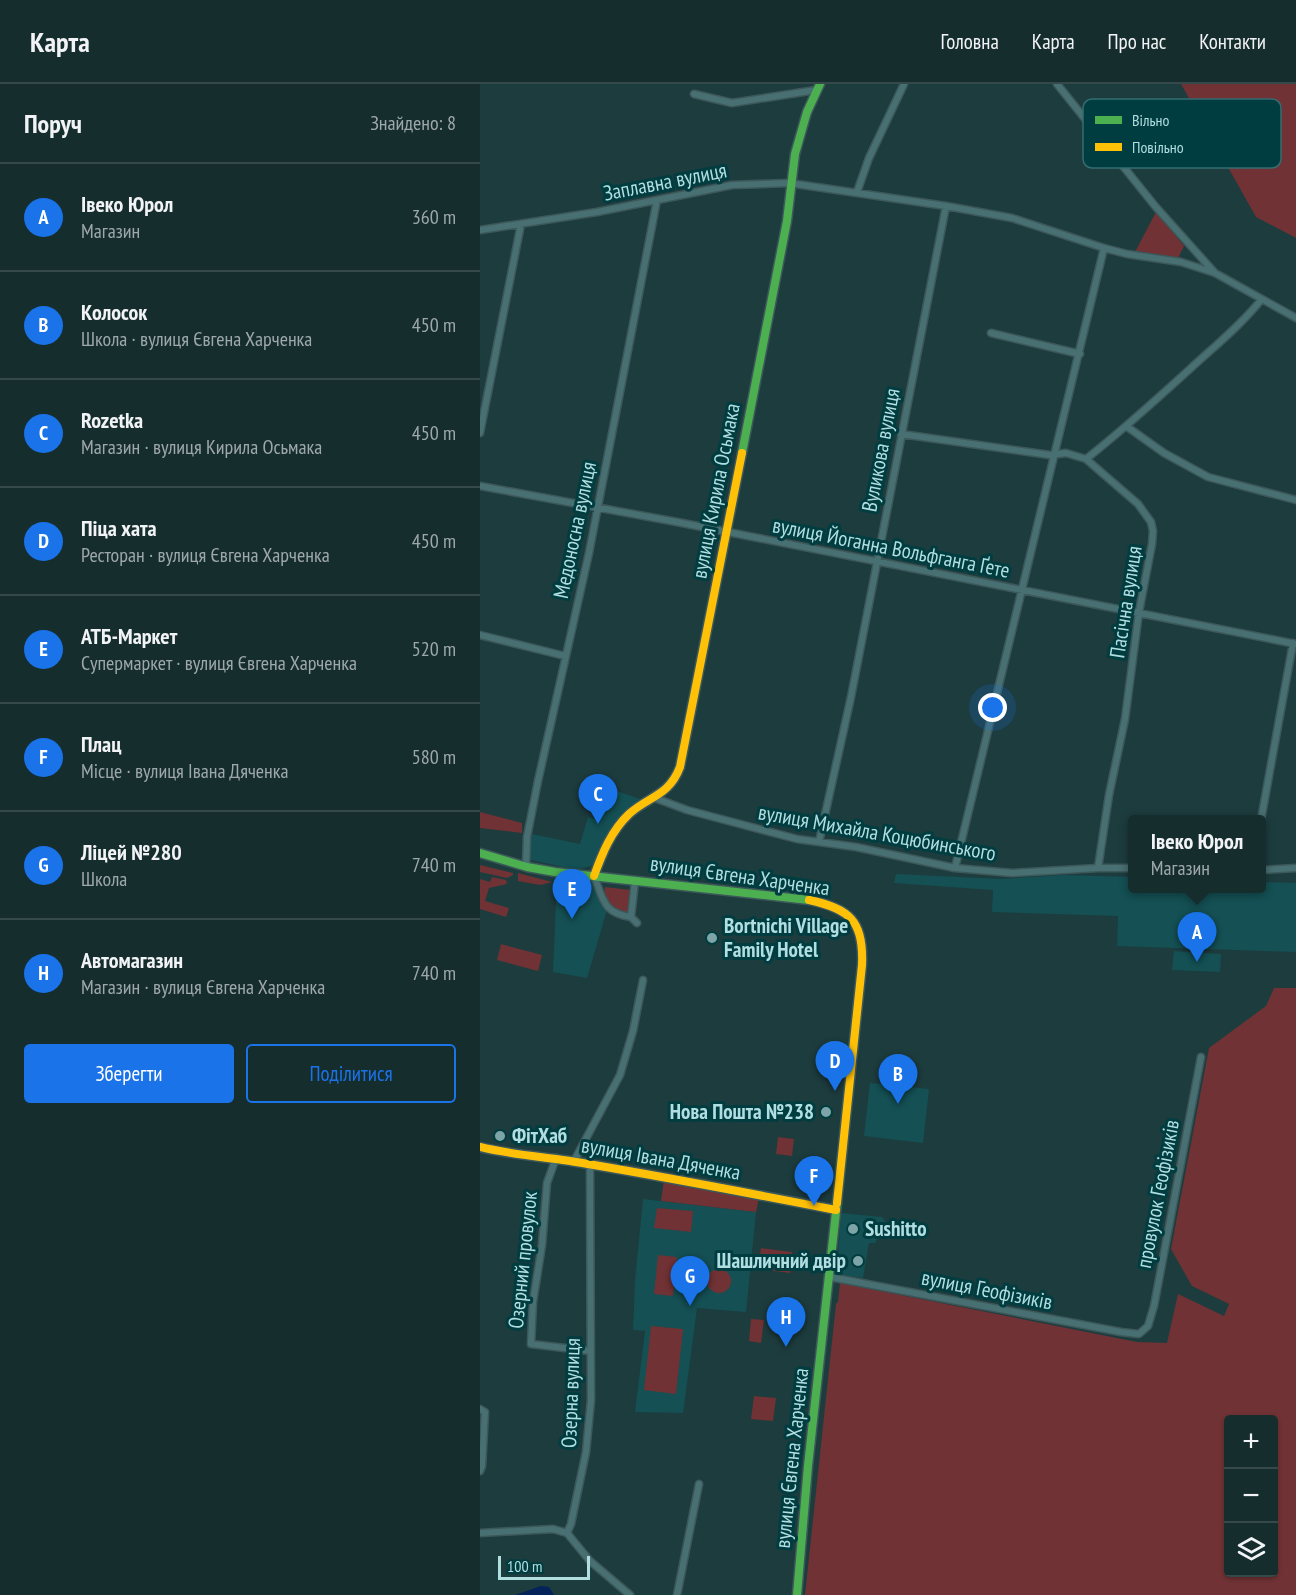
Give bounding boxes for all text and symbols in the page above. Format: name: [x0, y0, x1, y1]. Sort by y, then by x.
text: Карта: [30, 23, 90, 60]
text: Головна: [941, 28, 999, 55]
text: Карта: [1032, 28, 1075, 55]
text: Про нас: [1108, 28, 1166, 55]
text: Контакти: [1199, 28, 1266, 55]
legend: [1083, 99, 1281, 168]
text: Поруч: [24, 107, 82, 140]
text: Знайдено: 8: [370, 110, 456, 136]
text: Вільно: [1132, 110, 1169, 130]
text: Повільно: [1132, 137, 1184, 157]
street label: Заплавна вулиця: [601, 156, 729, 207]
text: Івеко Юрол: [81, 190, 173, 218]
text: A: [38, 204, 49, 230]
text: 360 m: [412, 204, 456, 230]
text: Магазин: [81, 218, 140, 244]
text: Колосок: [81, 298, 147, 326]
text: B: [39, 312, 48, 338]
text: 450 m: [412, 312, 456, 338]
text: Школа · вулиця Євгена Харченка: [81, 326, 312, 352]
street label: Вуликова вулиця: [855, 386, 906, 514]
street label: вулиця Кирила Осьмака: [685, 401, 746, 581]
text: Rozetka: [81, 406, 143, 434]
text: C: [39, 420, 48, 446]
text: 450 m: [412, 420, 456, 446]
text: Магазин · вулиця Кирила Осьмака: [81, 434, 322, 460]
street label: Медоносна вулиця: [547, 459, 602, 601]
street label: вулиця Йоганна Вольфганга Ґете: [770, 511, 1012, 584]
text: Піца хата: [81, 514, 157, 542]
text: D: [38, 528, 49, 554]
text: 450 m: [412, 528, 456, 554]
text: Ресторан · вулиця Євгена Харченка: [81, 542, 330, 568]
street label: Пасічна вулиця: [1103, 544, 1148, 660]
text: АТБ-Маркет: [81, 622, 177, 650]
text: E: [39, 636, 48, 662]
text: 520 m: [412, 636, 456, 662]
text: Супермаркет · вулиця Євгена Харченка: [81, 650, 357, 676]
your location: [978, 693, 1007, 722]
text: Плац: [81, 730, 121, 758]
text: F: [39, 744, 48, 770]
text: 580 m: [412, 744, 456, 770]
text: Місце · вулиця Івана Дяченка: [81, 758, 289, 784]
pin: C: [578, 774, 618, 824]
street label: вулиця Михайла Коцюбинського: [756, 798, 998, 867]
popup: [1128, 815, 1266, 893]
text: Івеко Юрол: [1151, 827, 1243, 855]
text: Ліцей №280: [81, 838, 182, 866]
street label: вулиця Євгена Харченка: [649, 850, 832, 901]
text: G: [38, 852, 49, 878]
text: 740 m: [412, 852, 456, 878]
text: Магазин: [1151, 855, 1210, 881]
text: Школа: [81, 866, 127, 892]
pin: E: [552, 870, 592, 919]
place label: Bortnichi Village Family Hotel: [724, 912, 848, 963]
pin: A: [1178, 912, 1216, 962]
marker: Bortnichi Village Family Hotel: [705, 931, 719, 945]
text: Автомагазин: [81, 946, 183, 974]
text: H: [38, 960, 49, 986]
text: 740 m: [412, 960, 456, 986]
text: Магазин · вулиця Євгена Харченка: [81, 974, 325, 1000]
pin: D: [816, 1042, 854, 1091]
button: Зберегти: [24, 1044, 234, 1103]
button: Поділитися: [246, 1044, 456, 1103]
pin: B: [878, 1054, 918, 1104]
place label: Нова Пошта №238: [670, 1098, 814, 1125]
marker: Нова Пошта №238: [819, 1105, 833, 1119]
street label: провулок Геофізиків: [1130, 1117, 1185, 1270]
place label: ФітХаб: [512, 1122, 567, 1149]
marker: ФітХаб: [493, 1129, 507, 1143]
street label: вулиця Івана Дяченка: [579, 1131, 743, 1186]
pin: F: [794, 1156, 834, 1206]
street label: Озерний провулок: [502, 1190, 543, 1330]
place label: Sushitto: [865, 1215, 927, 1242]
marker: Sushitto: [846, 1222, 860, 1236]
place label: Шашличний двір: [717, 1247, 846, 1274]
marker: Шашличний двір: [851, 1254, 865, 1268]
pin: G: [670, 1256, 710, 1306]
street label: вулиця Геофізиків: [919, 1264, 1055, 1315]
pin: H: [766, 1298, 806, 1347]
street label: Озерна вулиця: [555, 1338, 586, 1448]
street label: вулиця Євгена Харченка: [769, 1367, 814, 1549]
map controls: [1224, 1415, 1278, 1577]
button: +: [1224, 1415, 1278, 1469]
button: −: [1224, 1469, 1278, 1523]
button: layers: [1224, 1523, 1278, 1577]
scale bar: [498, 1553, 590, 1580]
text: 100 m: [507, 1556, 542, 1576]

